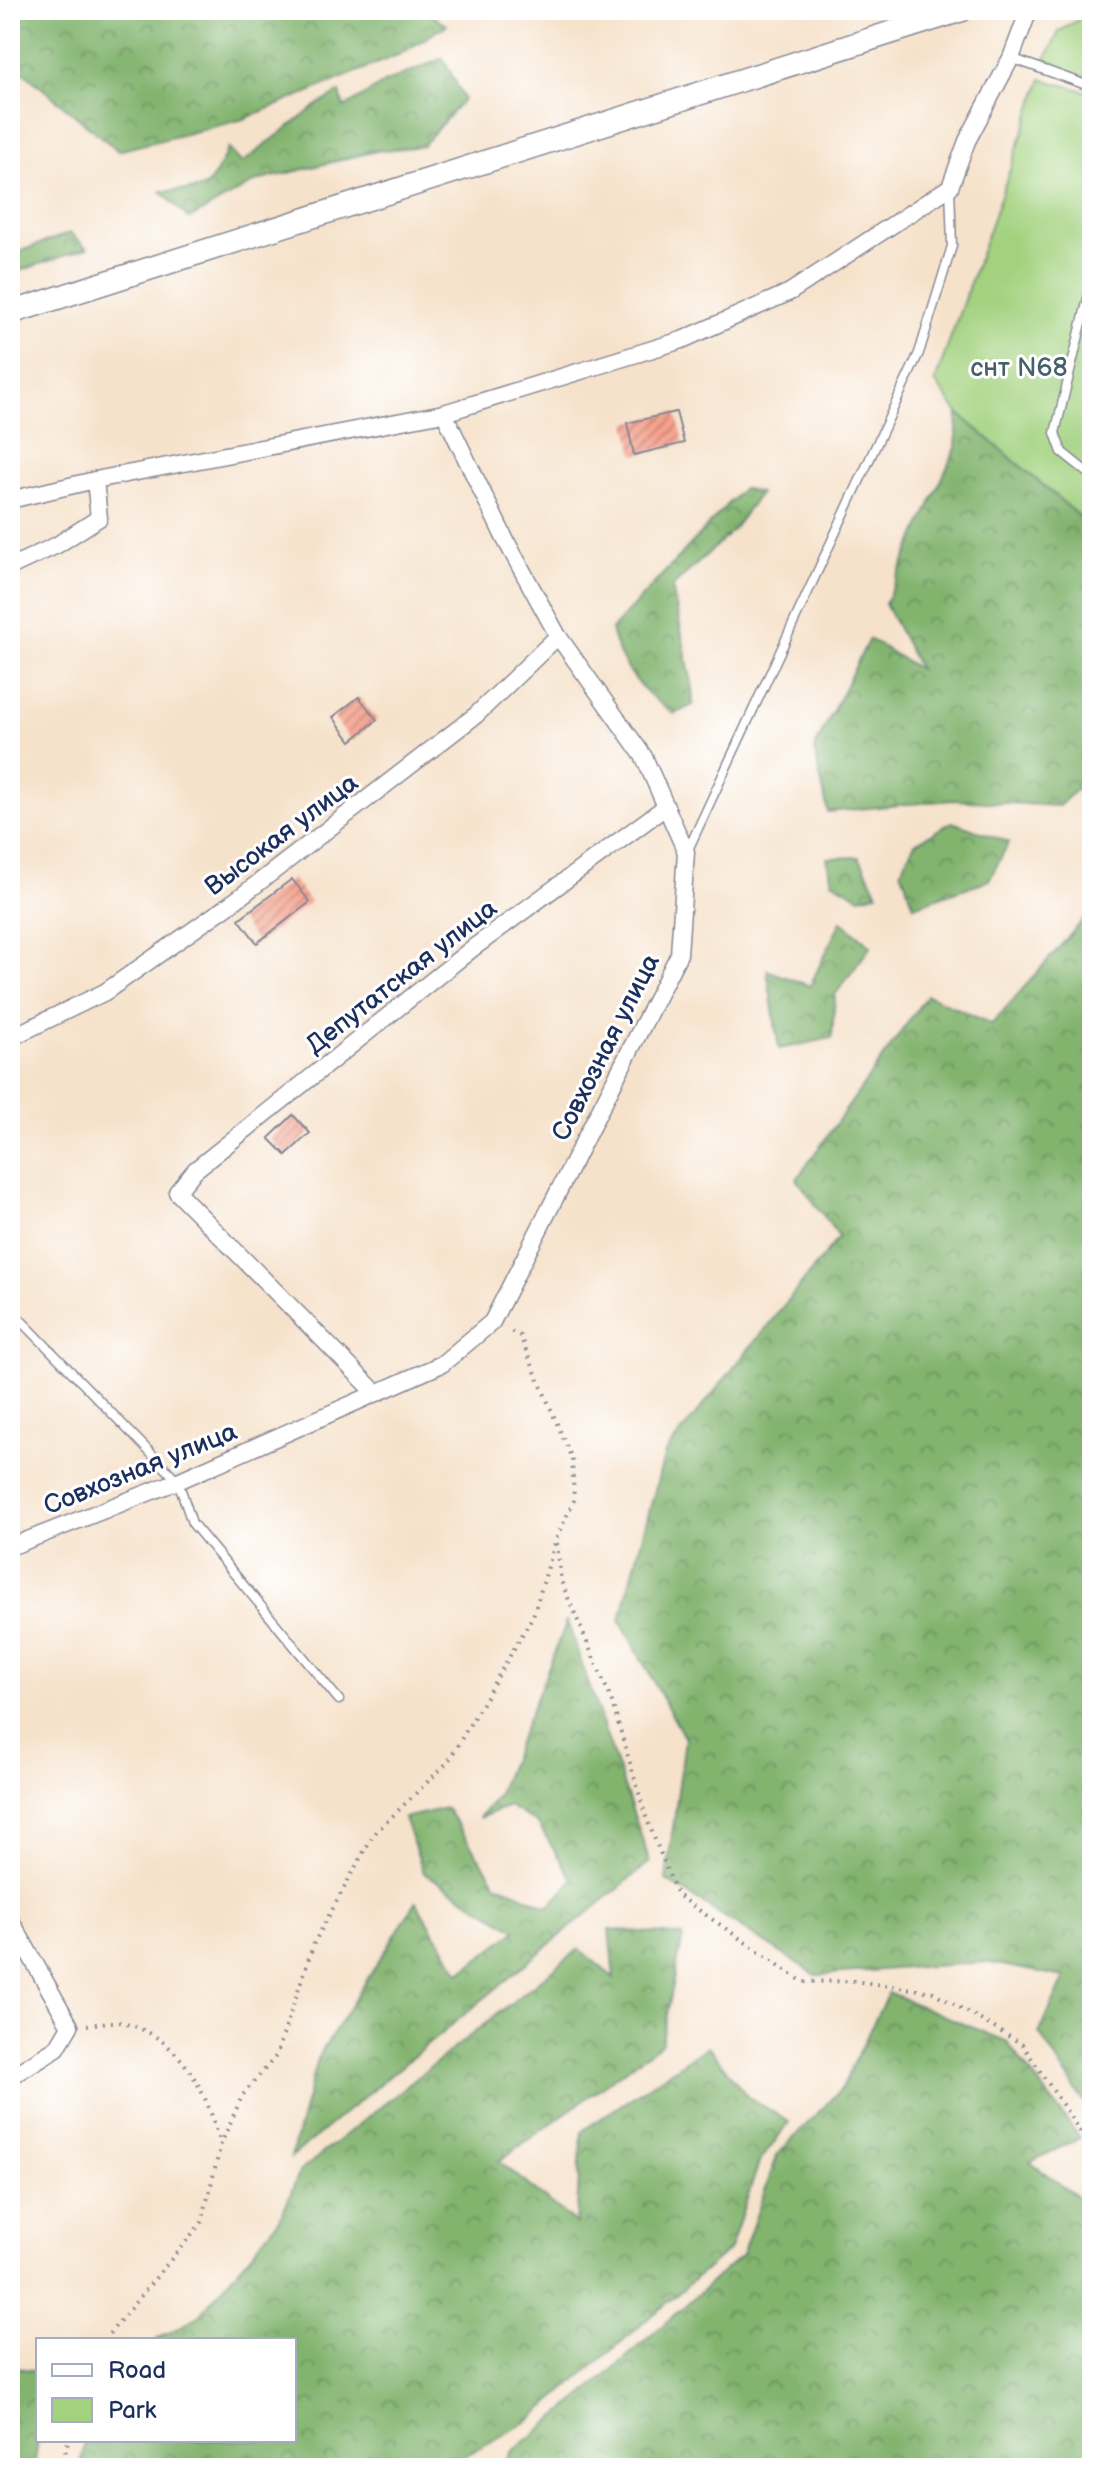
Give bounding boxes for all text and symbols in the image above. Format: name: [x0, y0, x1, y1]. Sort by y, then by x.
park label: снт N68: [970, 353, 1068, 384]
street label: Высокая улица: [199, 768, 365, 903]
street label: Депутатская улица: [300, 893, 503, 1061]
street label: Совхозная улица: [546, 949, 667, 1146]
street label: Совхозная улица: [39, 1417, 242, 1522]
legend: [36, 2338, 296, 2442]
text: Road: [108, 2356, 166, 2385]
text: Park: [108, 2396, 156, 2425]

